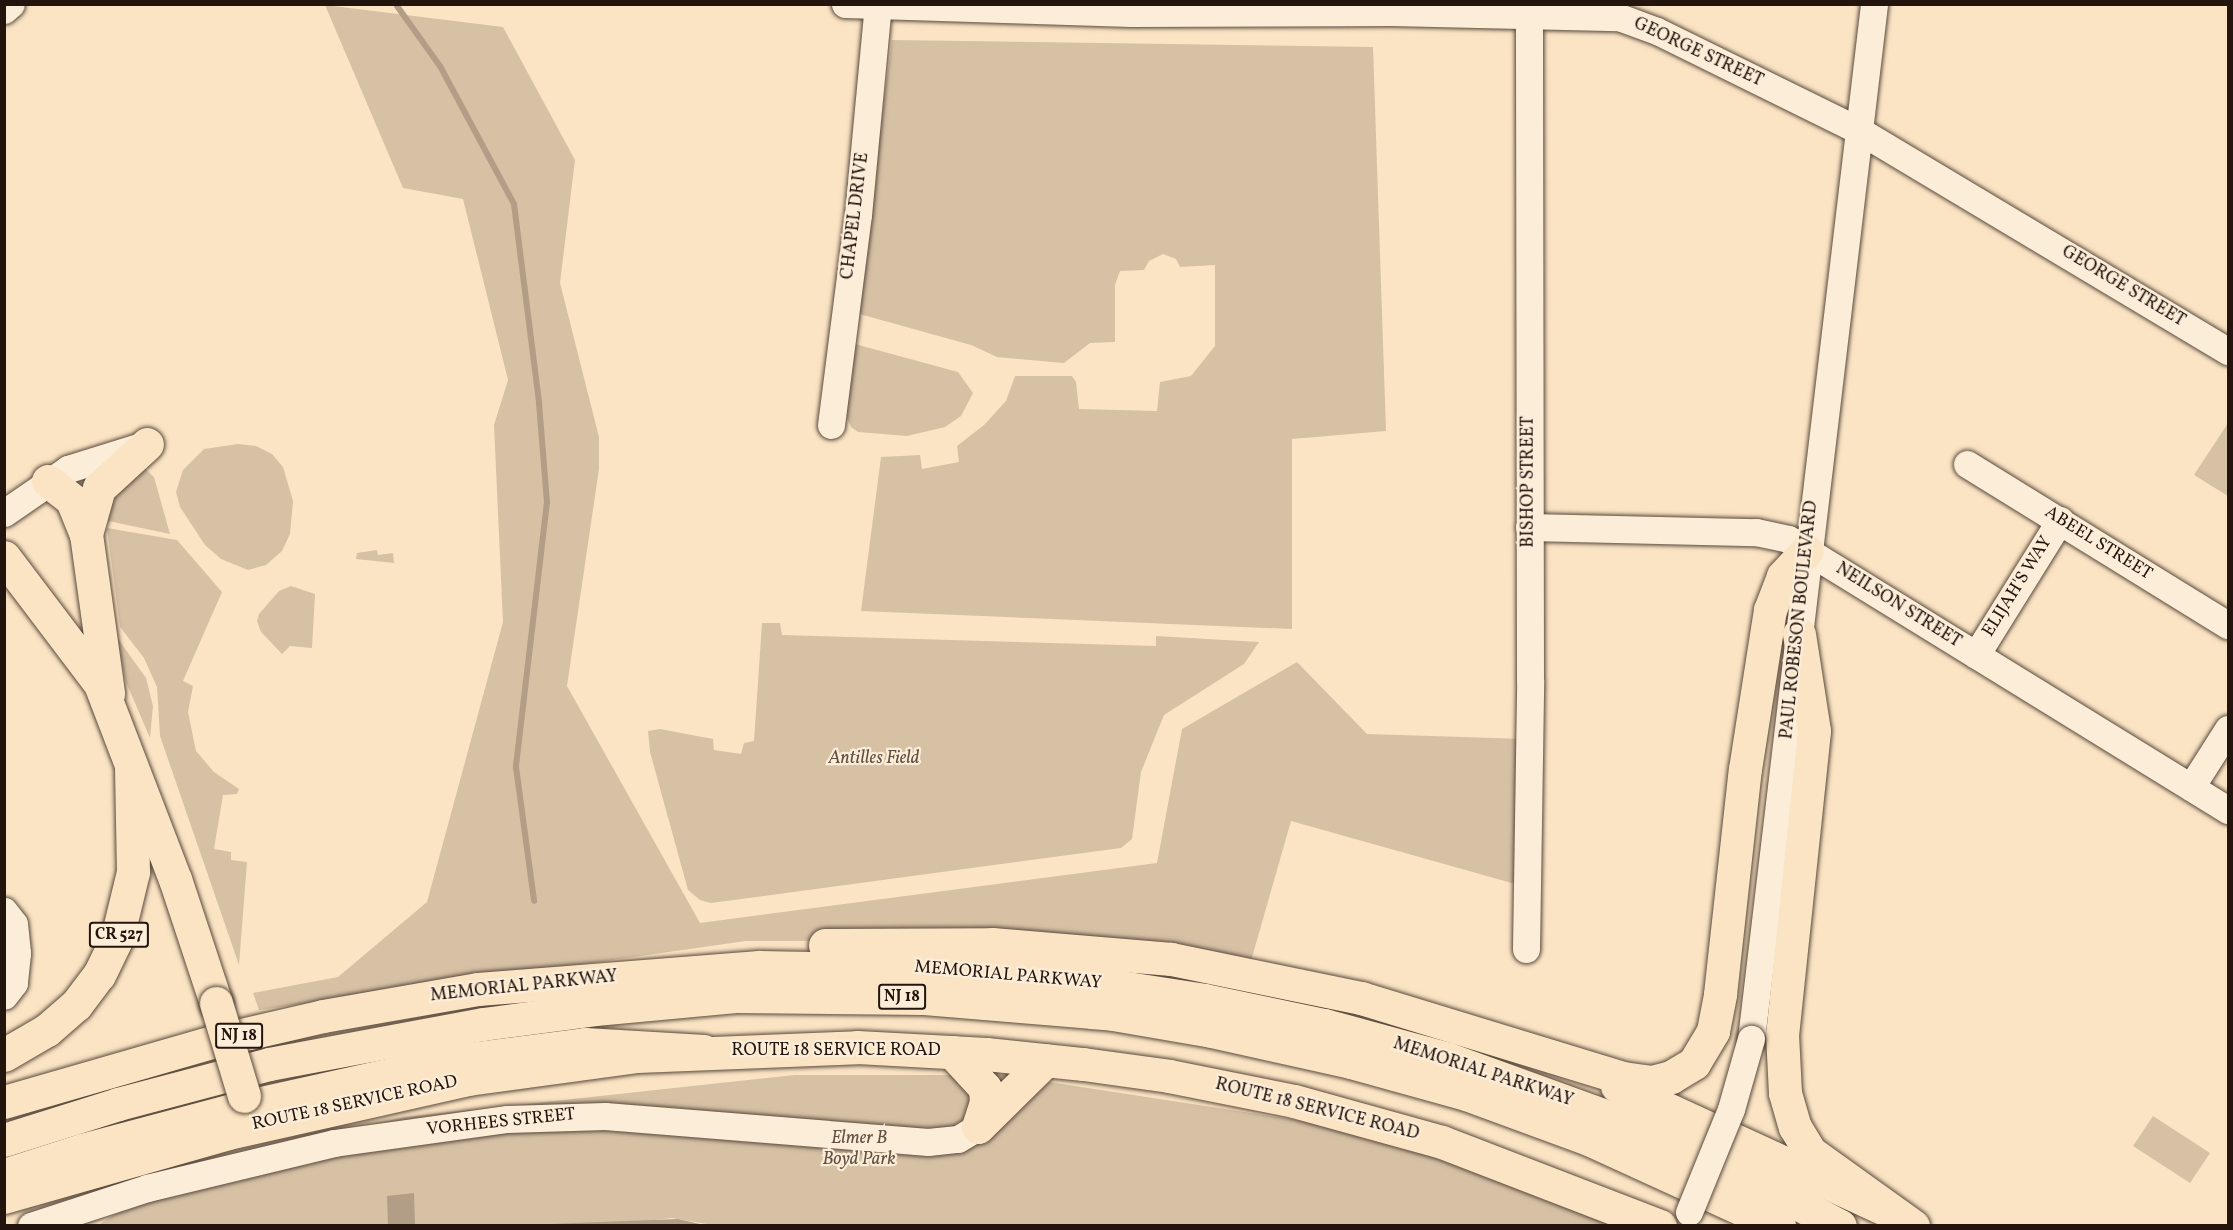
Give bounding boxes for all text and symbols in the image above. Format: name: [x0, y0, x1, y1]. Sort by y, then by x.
street label: GEORGE STREET: [1630, 14, 1766, 92]
street label: CHAPEL DRIVE: [837, 151, 875, 281]
street label: GEORGE STREET: [2057, 242, 2189, 332]
street label: BISHOP STREET: [1518, 416, 1540, 548]
street label: PAUL ROBESON BOULEVARD: [1777, 500, 1823, 740]
street label: ABEEL STREET: [2040, 502, 2156, 586]
street label: ELIJAH'S WAY: [1978, 532, 2058, 642]
street label: NEILSON STREET: [1831, 559, 1965, 653]
park label: Antilles Field: [828, 748, 920, 770]
road number: CR 527: [88, 922, 150, 948]
street label: MEMORIAL PARKWAY: [913, 957, 1103, 995]
street label: MEMORIAL PARKWAY: [429, 966, 619, 1008]
road number: NJ 18: [878, 984, 926, 1010]
road number: NJ 18: [215, 1023, 263, 1049]
street label: MEMORIAL PARKWAY: [1390, 1034, 1576, 1112]
street label: ROUTE 18 SERVICE ROAD: [731, 1040, 941, 1062]
street label: ROUTE 18 SERVICE ROAD: [250, 1072, 460, 1136]
street label: ROUTE 18 SERVICE ROAD: [1213, 1074, 1421, 1146]
street label: VORHEES STREET: [425, 1104, 577, 1142]
park label: Elmer B Boyd Park: [823, 1129, 895, 1172]

